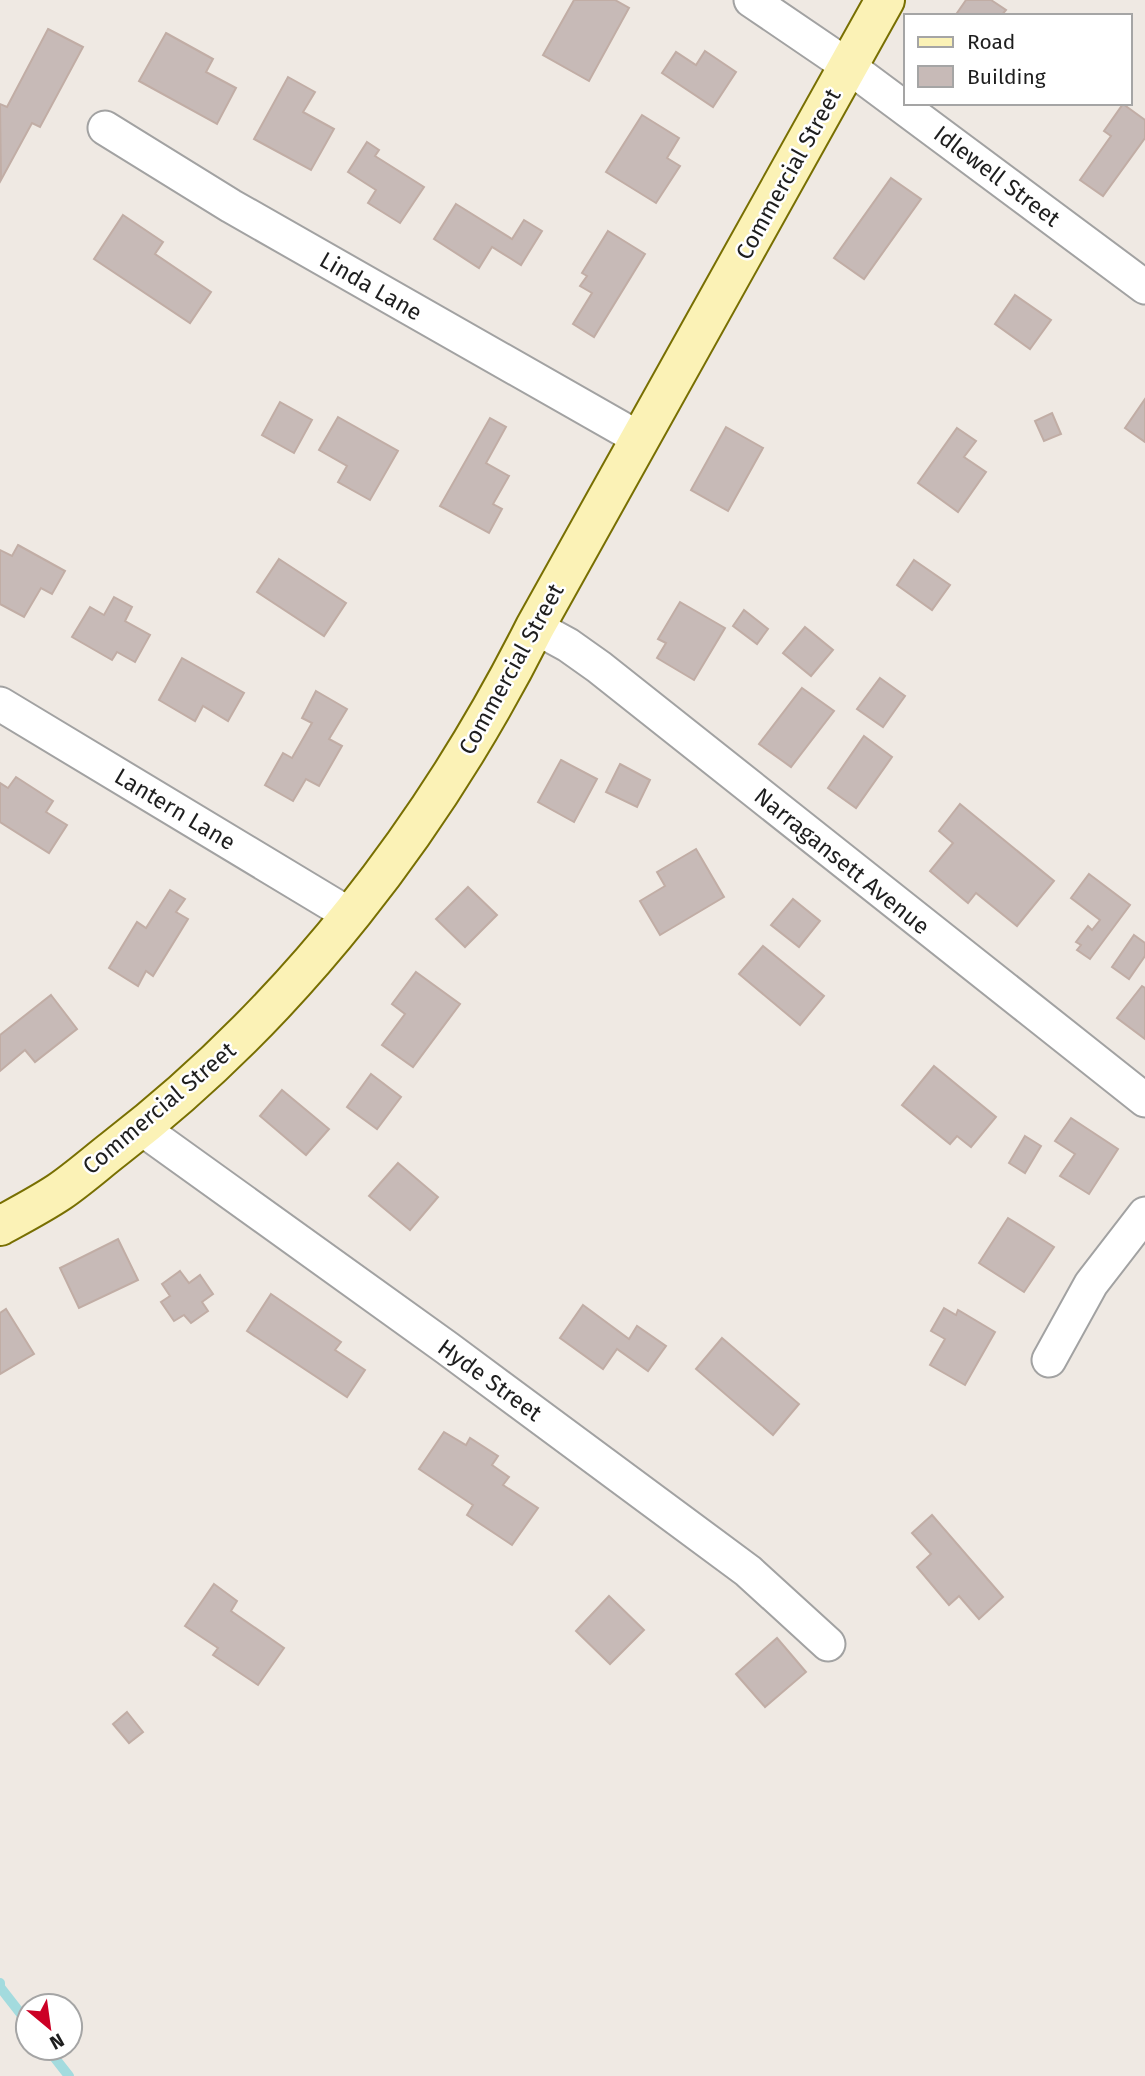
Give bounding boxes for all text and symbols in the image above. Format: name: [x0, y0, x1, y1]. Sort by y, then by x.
legend: [904, 14, 1131, 105]
text: Road: [967, 29, 1015, 55]
text: Building: [967, 64, 1046, 90]
street label: Commercial Street: [729, 83, 847, 264]
street label: Idlewell Street: [928, 119, 1066, 233]
street label: Linda Lane: [315, 245, 427, 327]
street label: Commercial Street: [452, 578, 570, 759]
street label: Lantern Lane: [110, 762, 240, 856]
street label: Narragansett Avenue: [749, 782, 935, 940]
street label: Commercial Street: [77, 1035, 242, 1180]
street label: Hyde Street: [433, 1333, 548, 1427]
north arrow: [14, 1992, 84, 2062]
text: N: [46, 2028, 68, 2055]

